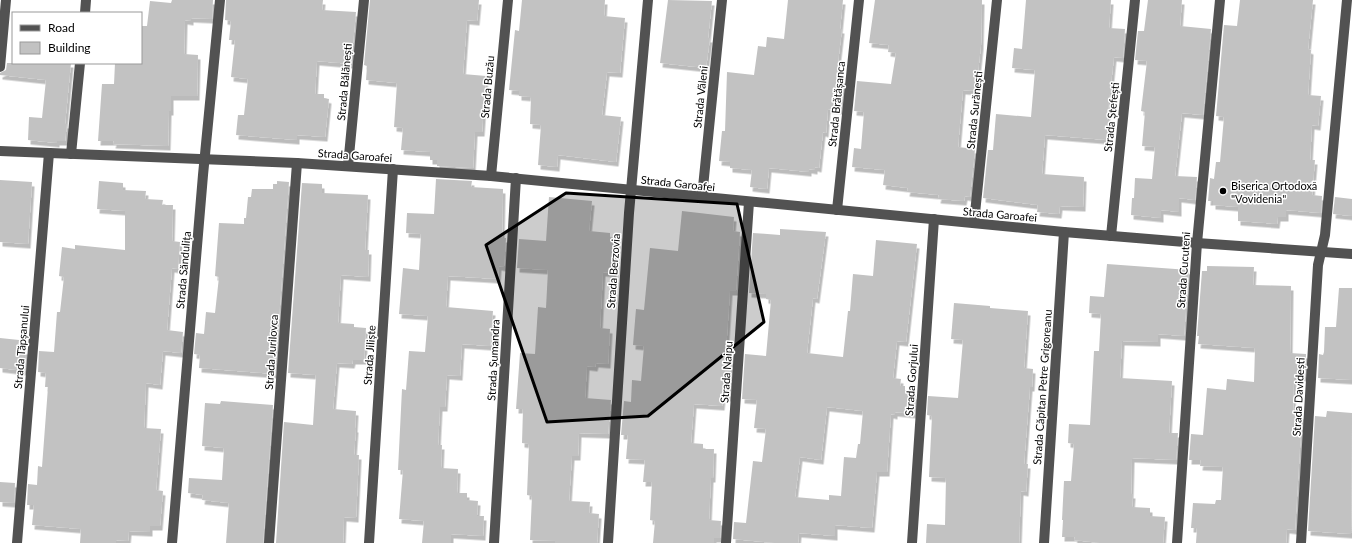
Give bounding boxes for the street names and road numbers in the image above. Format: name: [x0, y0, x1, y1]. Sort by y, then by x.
street label: Strada Bălănești: [334, 43, 354, 121]
street label: Strada Buzău: [478, 55, 496, 119]
street label: Strada Brătășanca: [825, 60, 847, 148]
street label: Strada Văleni: [690, 65, 710, 129]
street label: Strada Surănești: [963, 70, 985, 150]
street label: Strada Ștefești: [1101, 81, 1121, 152]
street label: Strada Garoafei: [317, 146, 393, 164]
street label: Strada Garoafei: [640, 173, 716, 193]
street label: Strada Garoafei: [962, 204, 1038, 224]
street label: Strada Săndulița: [173, 231, 193, 309]
street label: Strada Cucuteni: [1174, 231, 1192, 309]
street label: Strada Berzovia: [604, 233, 622, 309]
street label: Strada Tăpșanului: [11, 304, 31, 389]
street label: Strada Căpitan Petre Grigoreanu: [1030, 309, 1054, 465]
street label: Strada Jurilovca: [262, 314, 280, 390]
street label: Strada Șumandra: [484, 319, 502, 401]
street label: Strada Jiliște: [360, 324, 378, 385]
street label: Strada Naipu: [717, 341, 735, 403]
street label: Strada Gorjului: [902, 343, 920, 416]
street label: Strada Davidești: [1289, 357, 1307, 437]

